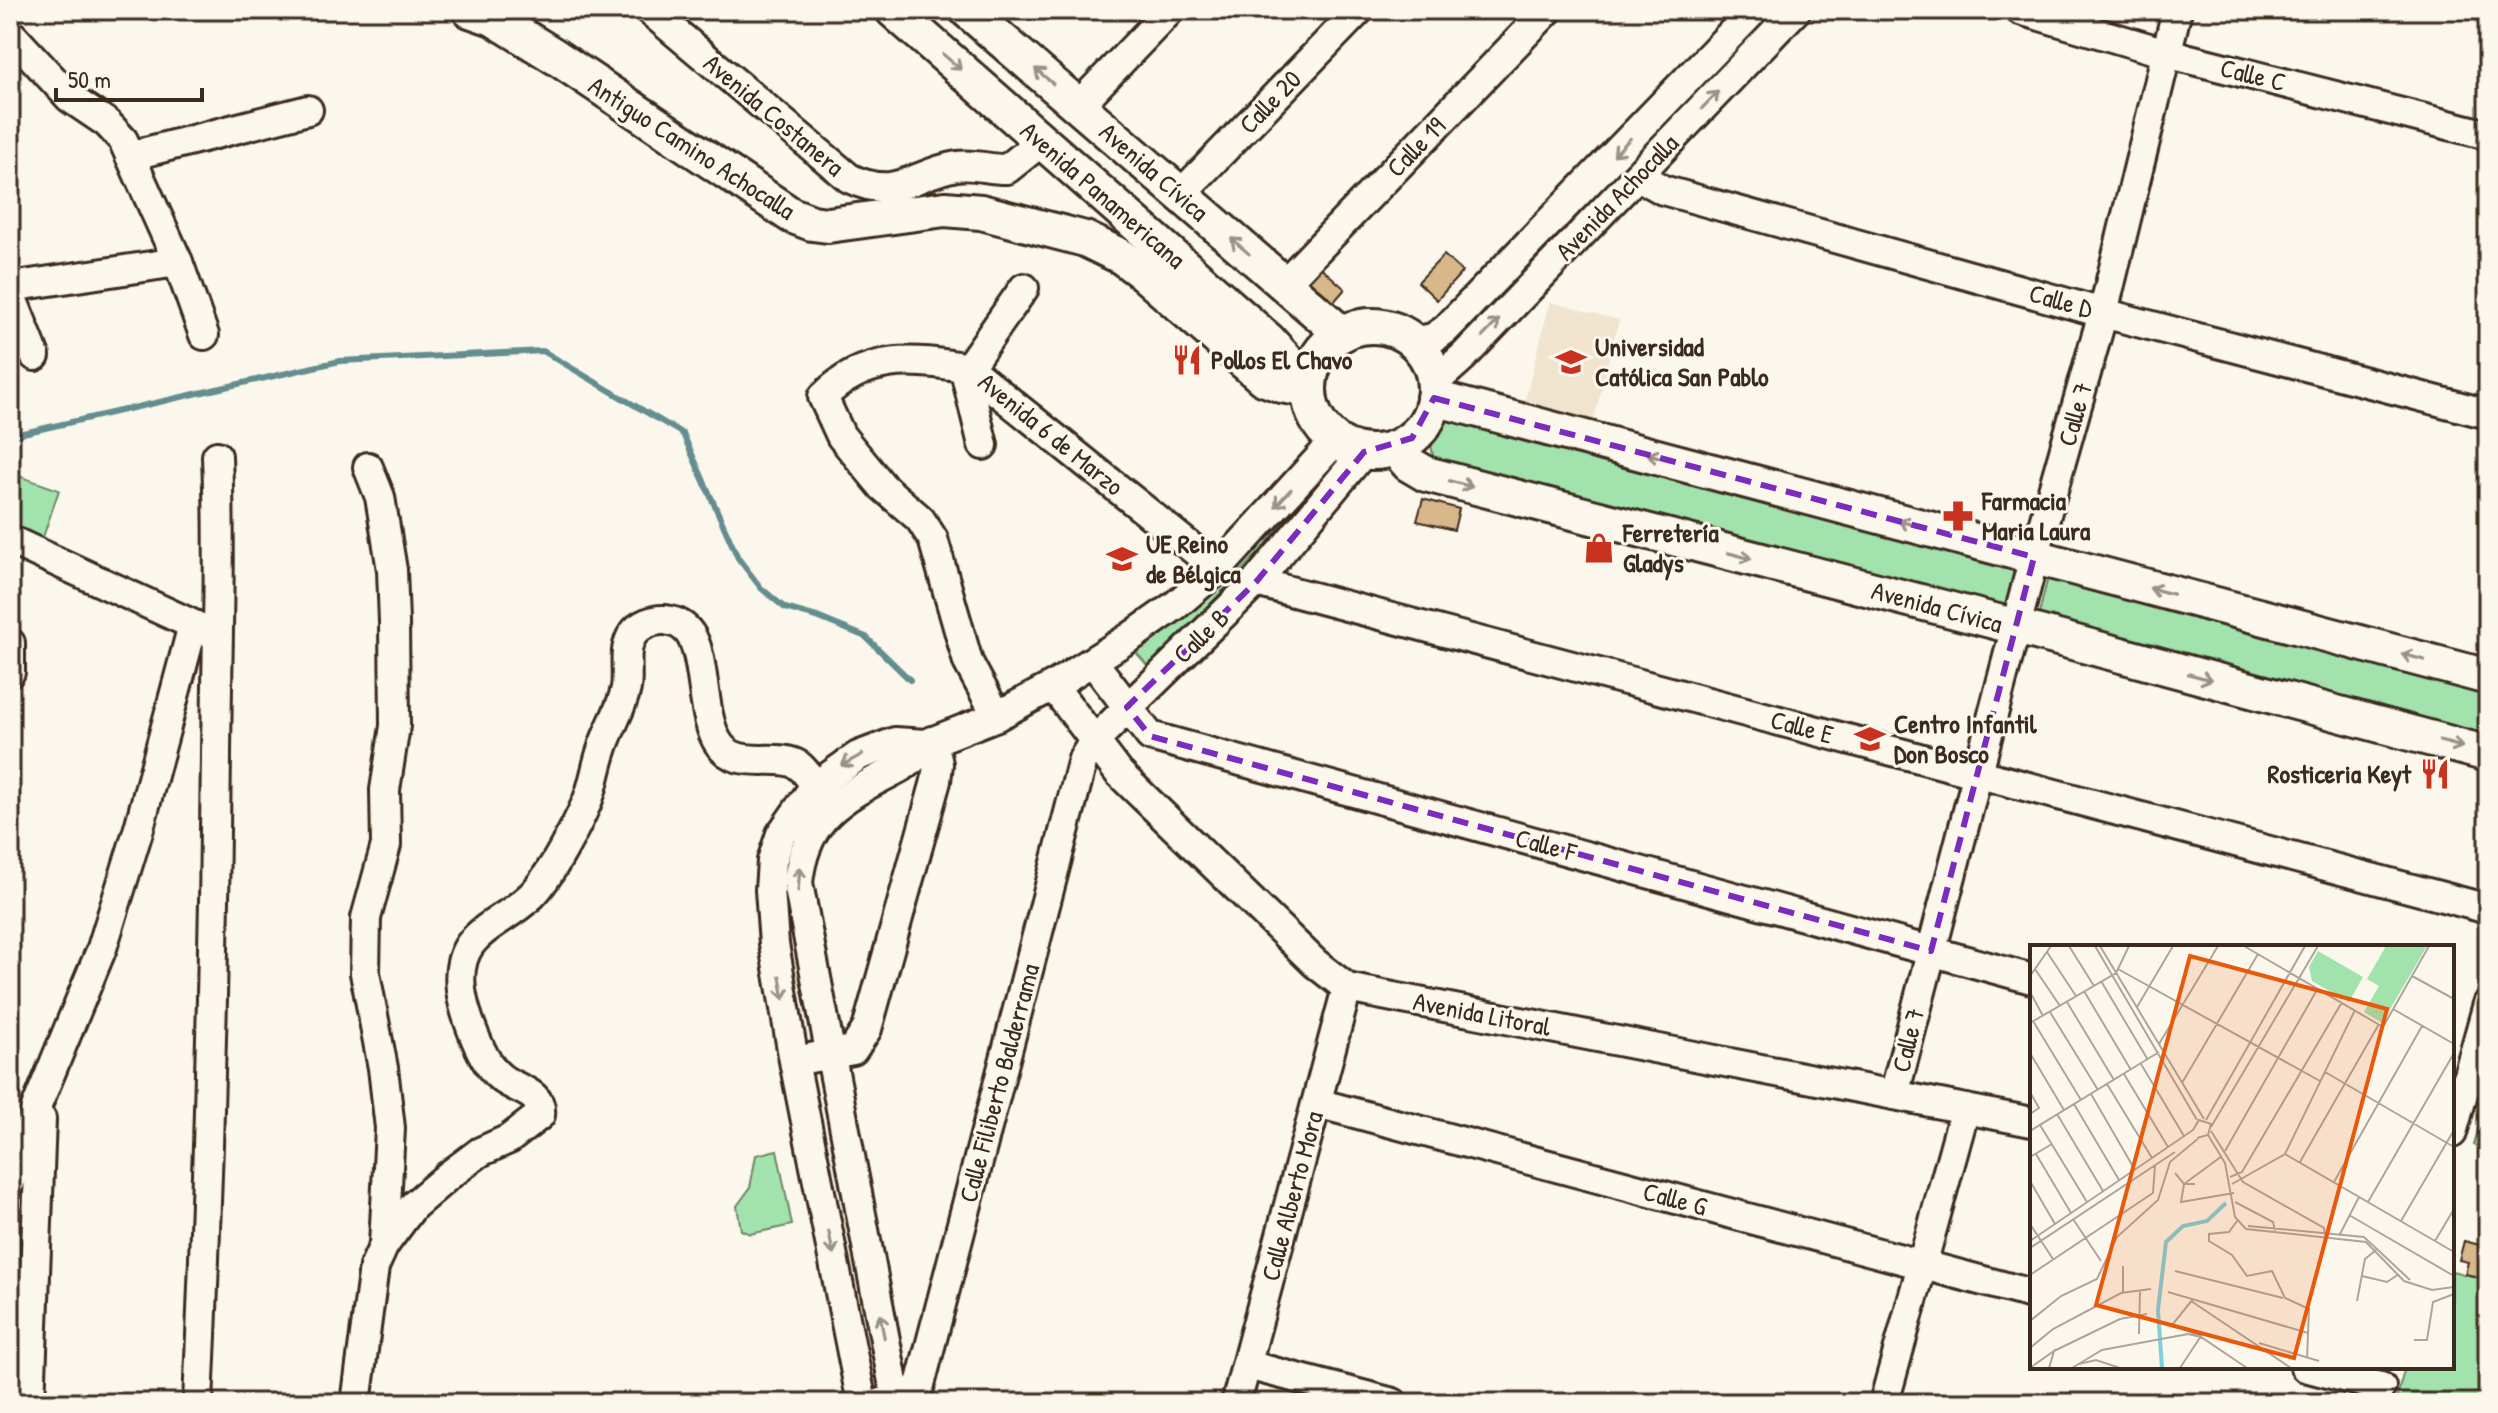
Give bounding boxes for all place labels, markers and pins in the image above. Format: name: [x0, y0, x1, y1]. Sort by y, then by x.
place label: Universidad Católica San Pablo: [1595, 329, 1769, 394]
place label: Pollos El Chavo: [1211, 342, 1353, 377]
restaurant icon: Pollos El Chavo: [1170, 343, 1204, 377]
school or university icon: Universidad Católica San Pablo: [1554, 345, 1588, 379]
place label: Farmacia Maria Laura: [1981, 483, 2091, 548]
pharmacy icon: Farmacia Maria Laura: [1941, 499, 1975, 533]
place label: Ferretería Gladys: [1622, 515, 1720, 581]
place label: UE Reino de Bélgica: [1146, 526, 1241, 592]
shop icon: Ferretería Gladys: [1582, 531, 1616, 565]
school or university icon: UE Reino de Bélgica: [1105, 542, 1139, 576]
place label: Centro Infantil Don Bosco: [1894, 706, 2038, 771]
school or university icon: Centro Infantil Don Bosco: [1853, 722, 1887, 756]
place label: Rosticeria Keyt: [2268, 756, 2412, 792]
restaurant icon: Rosticeria Keyt: [2418, 757, 2452, 791]

